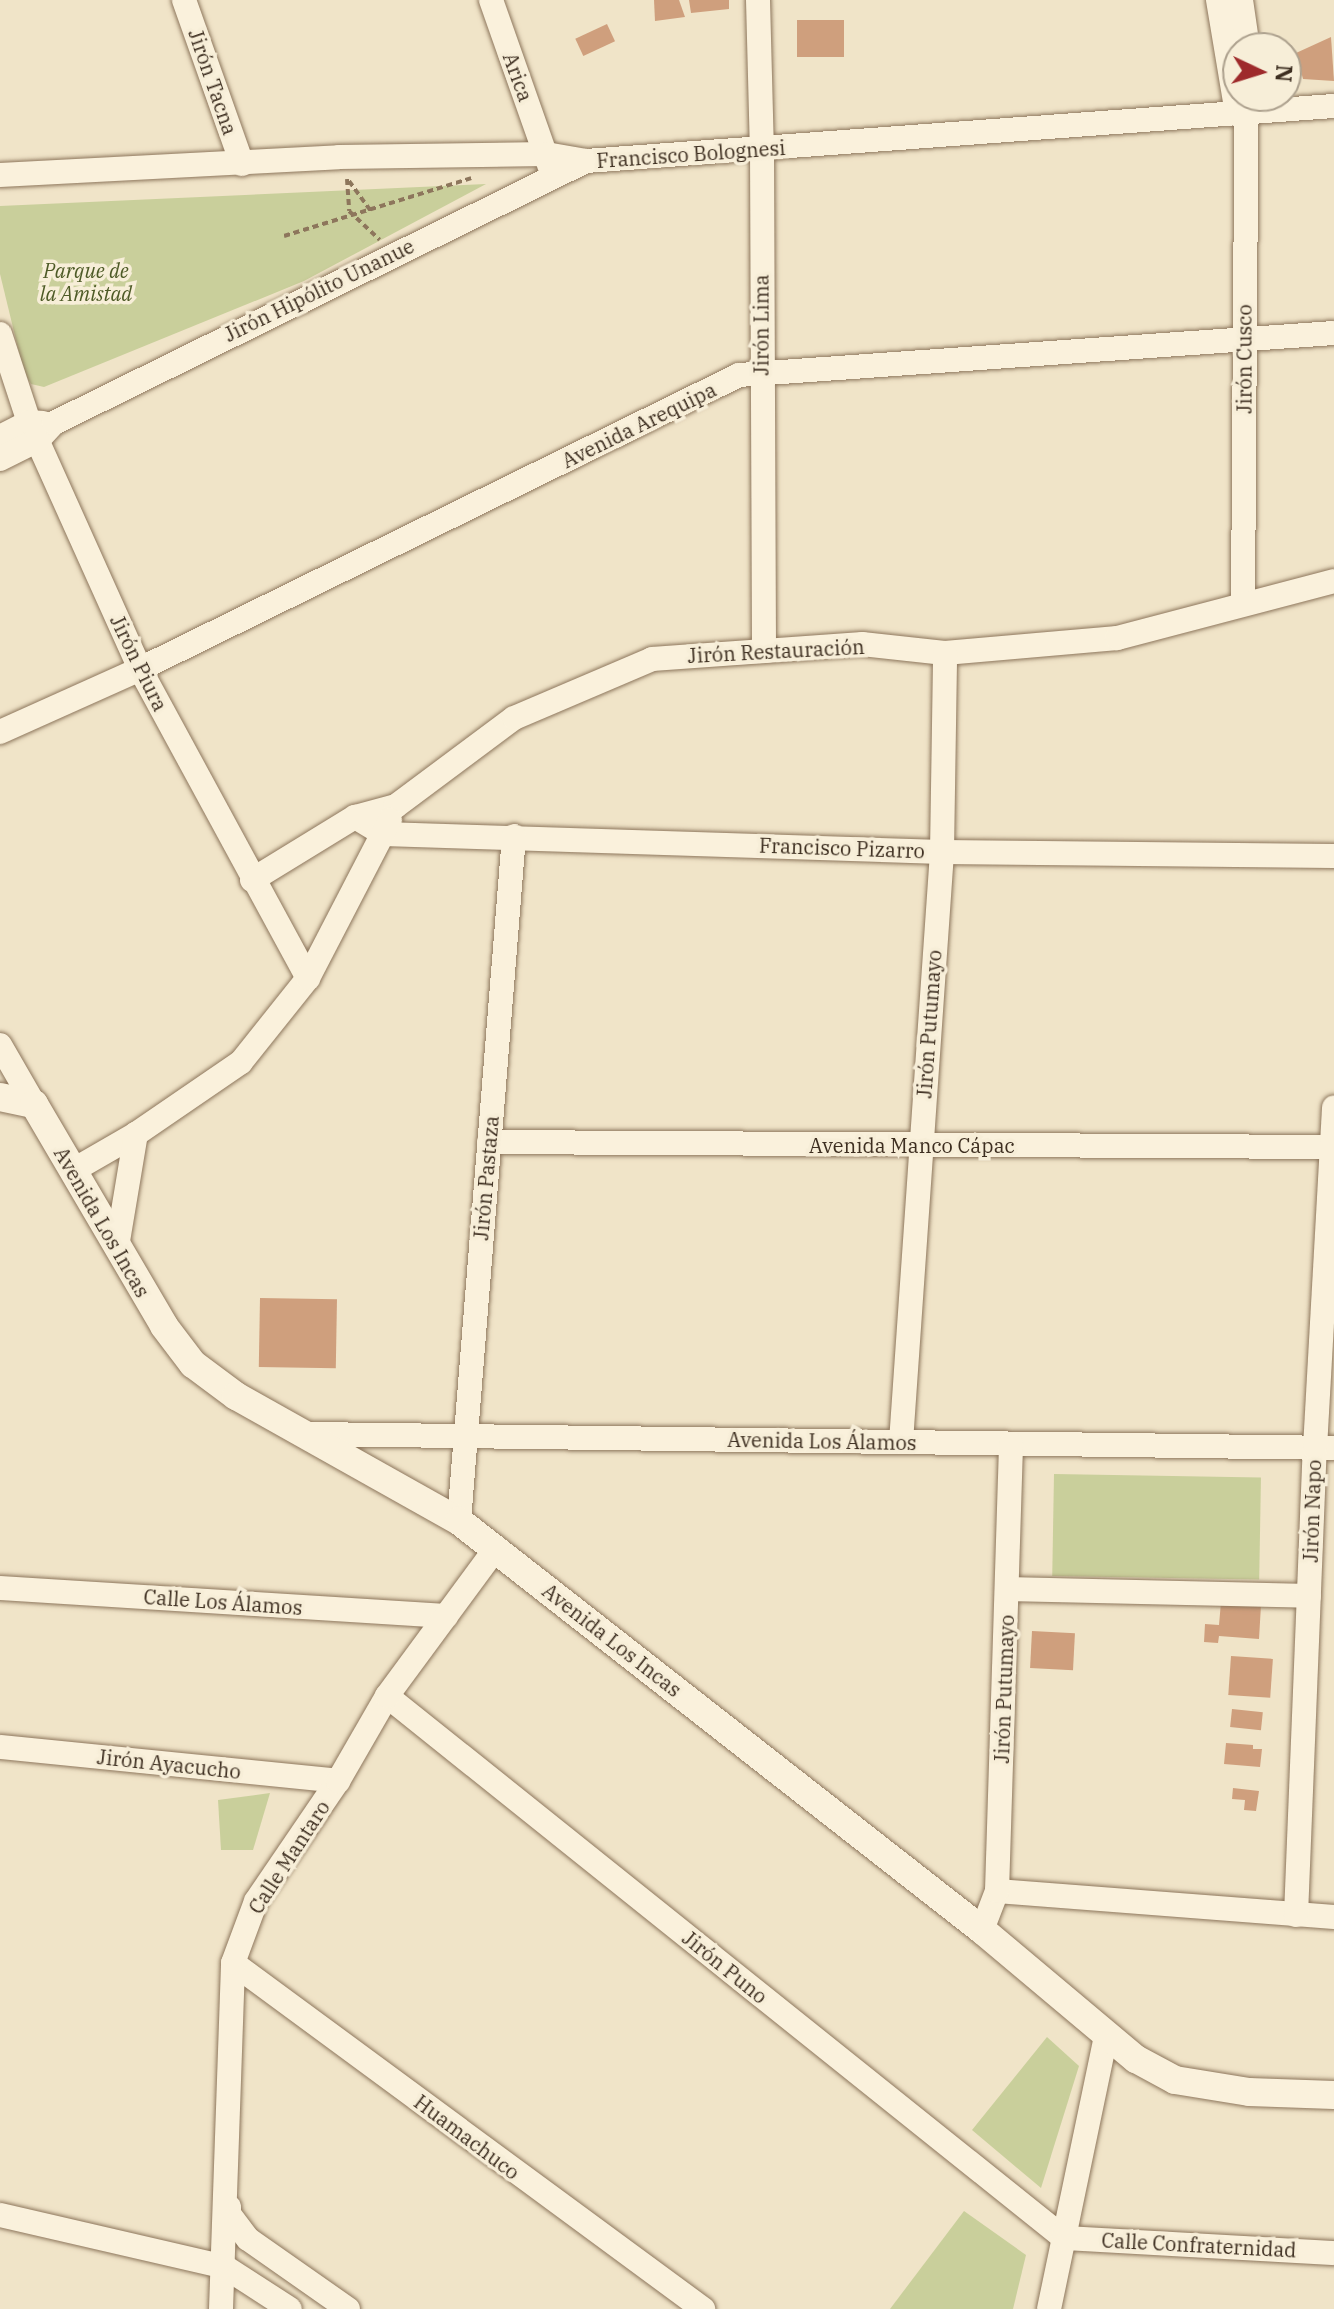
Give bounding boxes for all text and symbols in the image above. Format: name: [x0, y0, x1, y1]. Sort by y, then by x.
street label: Jirón Tacna: [184, 26, 242, 138]
north arrow: [1222, 32, 1302, 112]
street label: Arica: [498, 49, 538, 105]
text: N: [1269, 64, 1300, 83]
street label: Francisco Bolognesi: [596, 135, 786, 173]
street label: Jirón Hipólito Unanue: [220, 234, 418, 346]
park label: Parque de la Amistad: [40, 259, 132, 306]
street label: Jirón Lima: [749, 274, 773, 376]
street label: Jirón Cusco: [1232, 304, 1256, 414]
street label: Avenida Arequipa: [558, 377, 720, 473]
street label: Jirón Piura: [105, 611, 173, 715]
street label: Jirón Restauración: [687, 634, 865, 668]
street label: Francisco Pizarro: [759, 833, 925, 863]
street label: Jirón Putumayo: [912, 949, 946, 1099]
street label: Jirón Pastaza: [469, 1115, 503, 1241]
street label: Avenida Manco Cápac: [809, 1133, 1015, 1157]
street label: Avenida Los Incas: [49, 1143, 155, 1301]
street label: Avenida Los Álamos: [727, 1427, 917, 1455]
street label: Jirón Napo: [1298, 1459, 1326, 1563]
street label: Avenida Los Incas: [538, 1578, 686, 1702]
street label: Calle Los Álamos: [143, 1584, 303, 1620]
street label: Jirón Putumayo: [989, 1614, 1019, 1764]
street label: Jirón Ayacucho: [96, 1745, 242, 1783]
street label: Calle Mantaro: [243, 1796, 335, 1918]
street label: Jirón Puno: [678, 1926, 772, 2008]
street label: Huamachuco: [410, 2090, 524, 2184]
street label: Calle Confraternidad: [1101, 2228, 1297, 2262]

